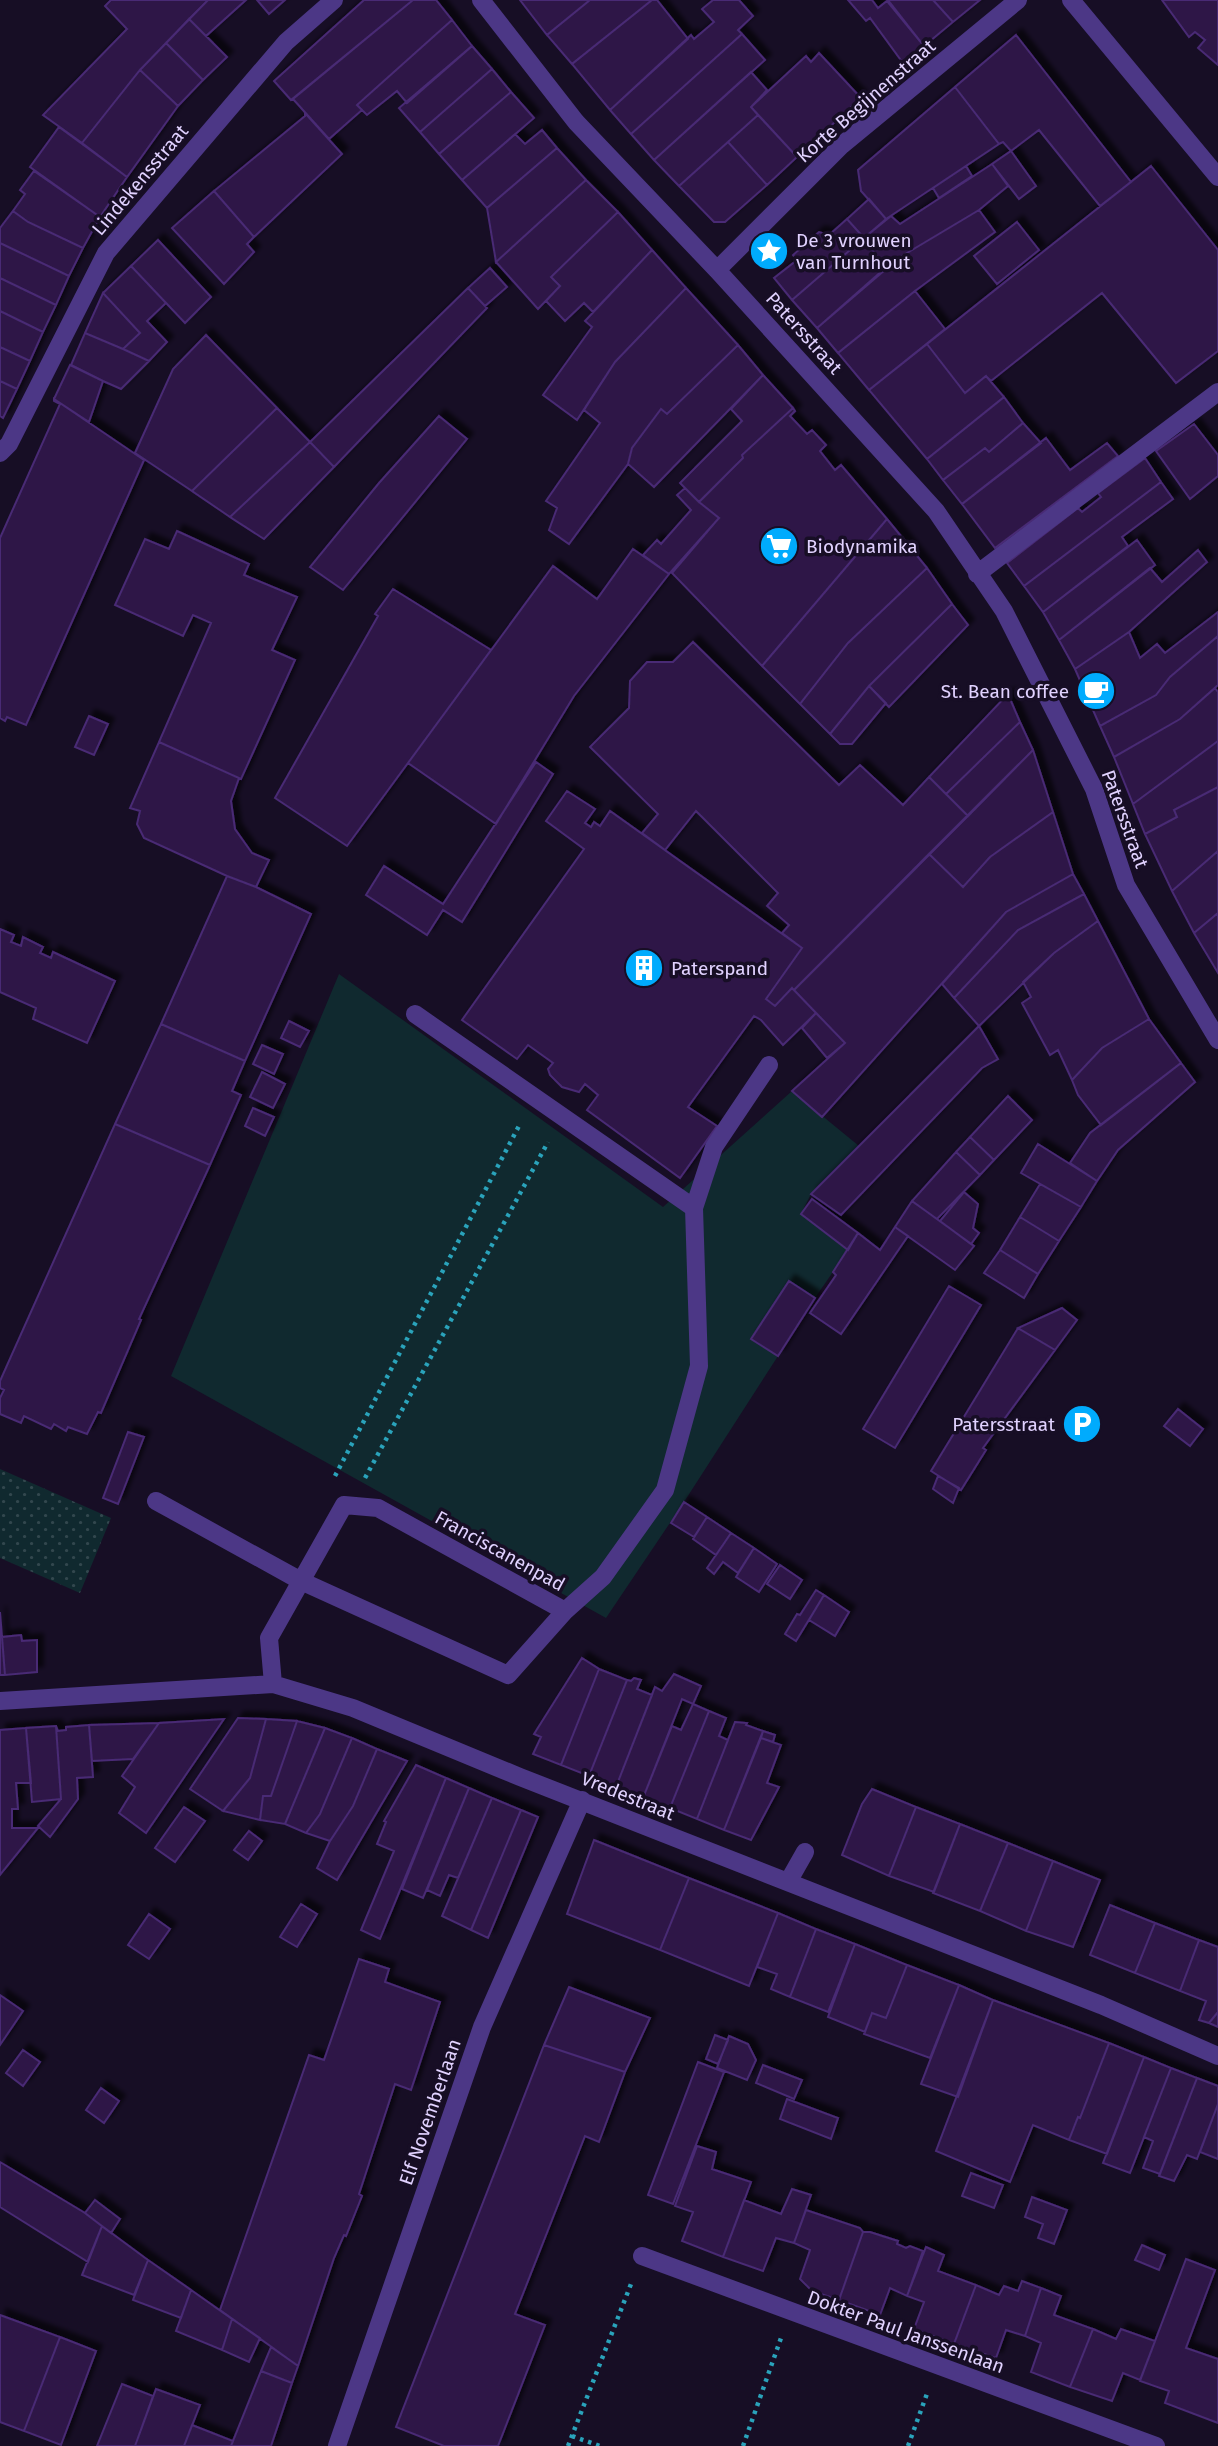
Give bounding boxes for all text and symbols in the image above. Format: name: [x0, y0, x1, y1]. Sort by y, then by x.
street label: Korte Begijnenstraat: [792, 34, 940, 167]
street label: Lindekensstraat: [87, 120, 193, 240]
place label: De 3 vrouwen van Turnhout: [796, 229, 912, 274]
place icon: De 3 vrouwen van Turnhout: [748, 230, 790, 272]
street label: Patersstraat: [761, 287, 847, 379]
supermarket icon: Biodynamika: [758, 525, 800, 567]
place label: Biodynamika: [806, 535, 918, 558]
cafe icon: St. Bean coffee: [1075, 670, 1117, 712]
place label: St. Bean coffee: [941, 680, 1069, 703]
street label: Patersstraat: [1097, 767, 1153, 871]
building icon: Paterspand: [623, 947, 665, 989]
place label: Paterspand: [671, 957, 768, 980]
parking icon: Patersstraat: [1061, 1403, 1103, 1445]
place label: Patersstraat: [952, 1413, 1055, 1436]
street label: Franciscanenpad: [431, 1506, 569, 1596]
street label: Vredestraat: [578, 1767, 678, 1825]
street label: Elf Novemberlaan: [394, 2036, 466, 2188]
street label: Dokter Paul Janssenlaan: [804, 2286, 1008, 2378]

